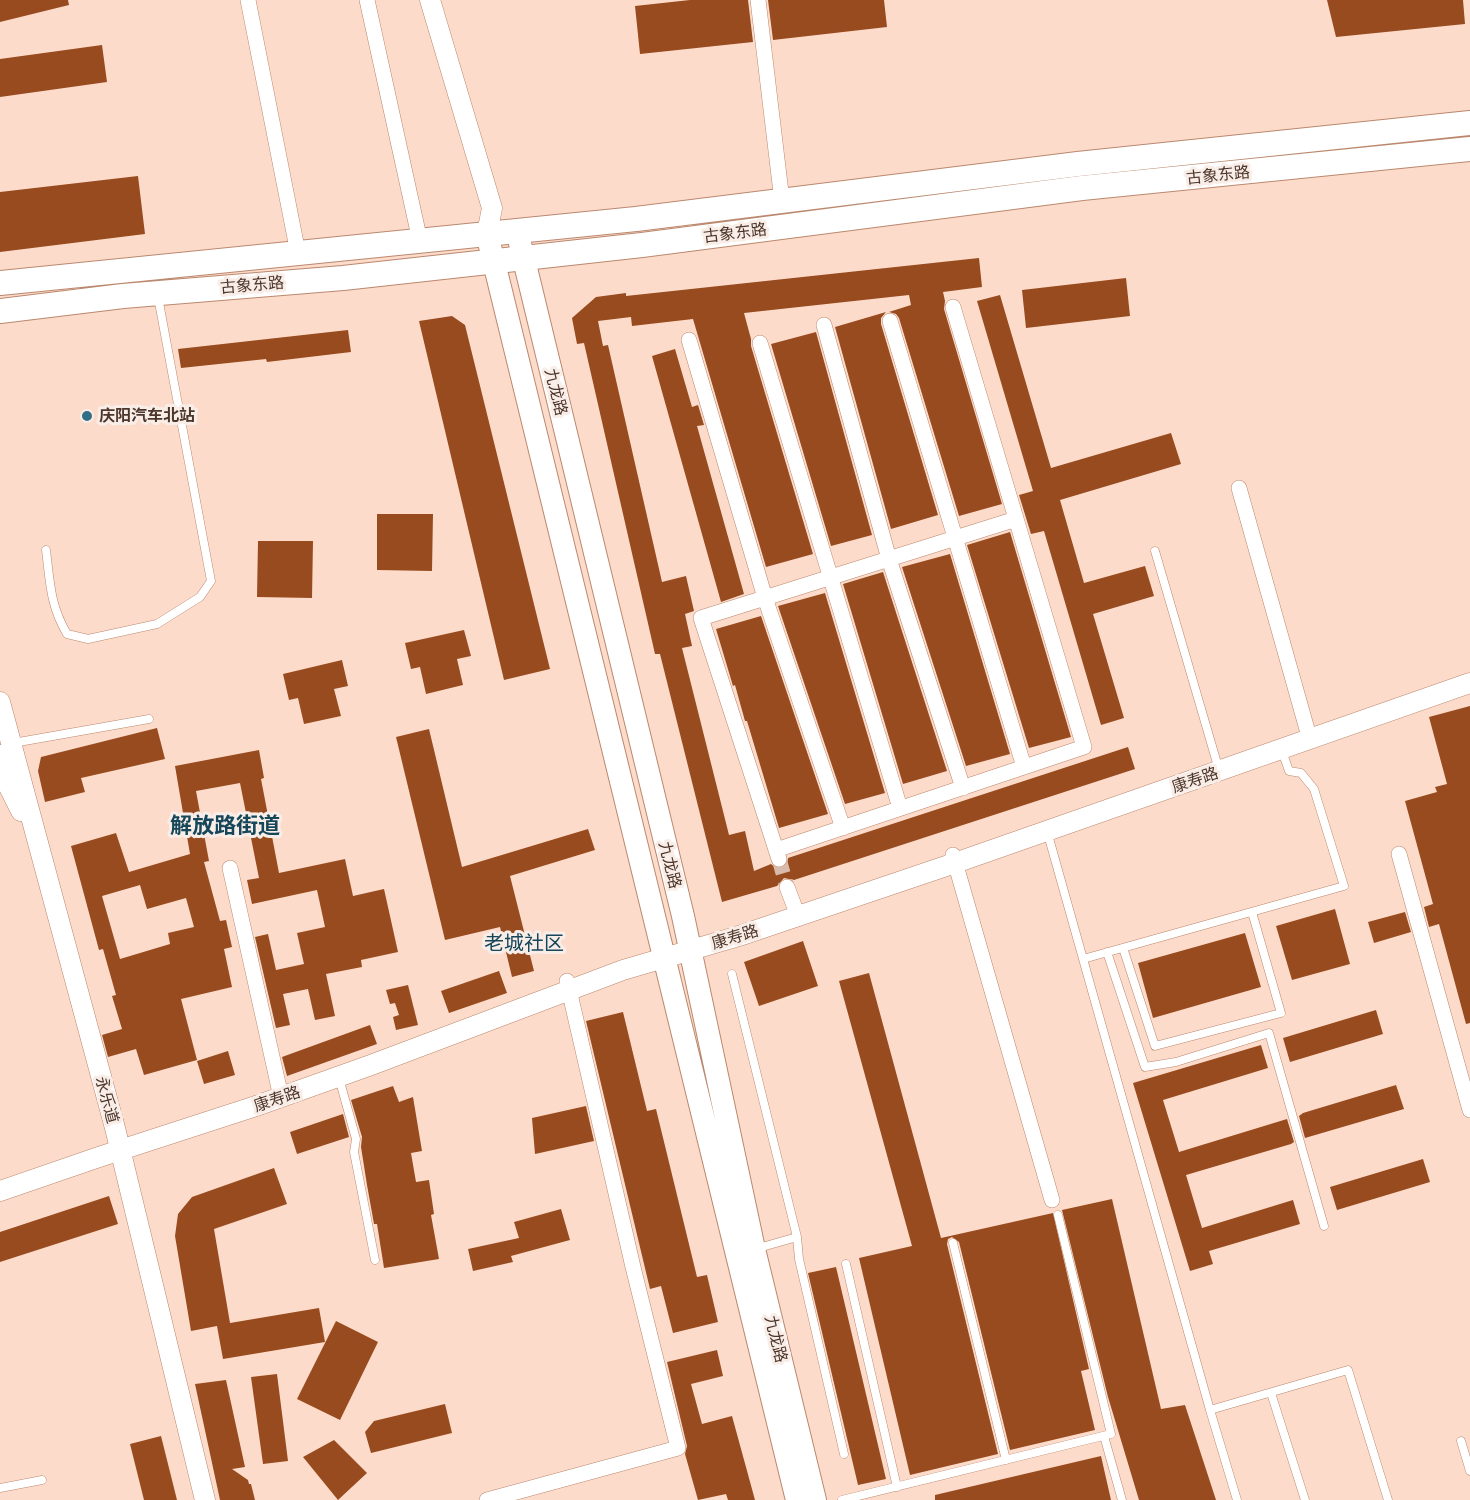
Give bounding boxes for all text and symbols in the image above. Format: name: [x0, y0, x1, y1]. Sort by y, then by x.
street label: 古象东路: [1185, 162, 1251, 188]
street label: 古象东路: [702, 220, 768, 246]
street label: 古象东路: [219, 273, 285, 297]
street label: 九龙路: [541, 366, 571, 418]
place label: 庆阳汽车北站: [99, 406, 195, 426]
marker: 庆阳汽车北站: [80, 409, 94, 423]
street label: 康寿路: [1169, 763, 1221, 797]
district label: 解放路街道: [170, 813, 280, 839]
street label: 九龙路: [655, 839, 685, 891]
street label: 康寿路: [709, 921, 761, 953]
district label: 老城社区: [484, 931, 564, 955]
street label: 永乐道: [92, 1074, 122, 1126]
street label: 康寿路: [251, 1082, 303, 1116]
street label: 九龙路: [761, 1313, 791, 1365]

